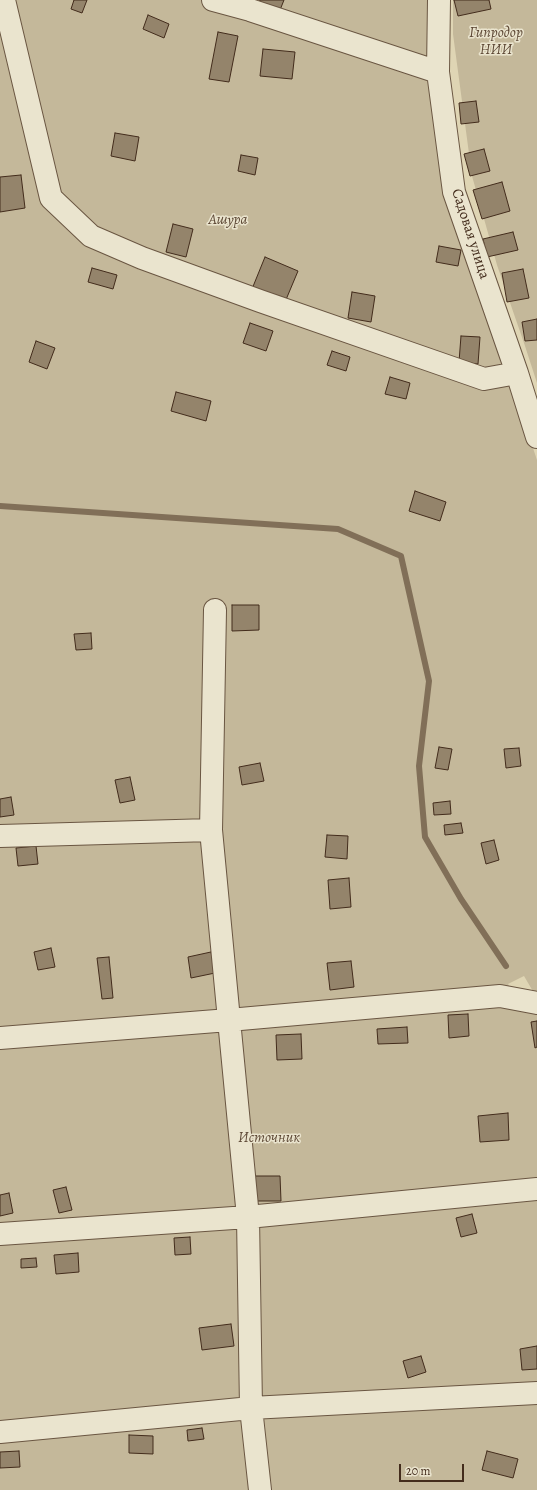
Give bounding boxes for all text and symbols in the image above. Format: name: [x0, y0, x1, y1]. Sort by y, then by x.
park label: Гипродор НИИ: [469, 24, 523, 59]
street label: Садовая улица: [447, 187, 493, 281]
park label: Ашура: [209, 211, 247, 229]
park label: Источник: [238, 1129, 300, 1147]
scale bar: [401, 1456, 466, 1482]
text: 20 m: [406, 1463, 430, 1479]

